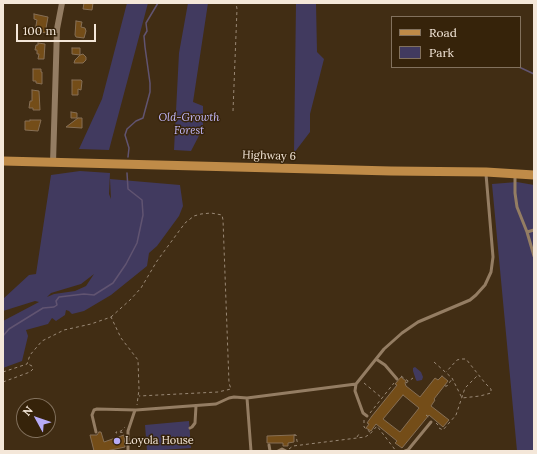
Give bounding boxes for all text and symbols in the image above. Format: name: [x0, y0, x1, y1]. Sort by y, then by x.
scale bar: [18, 16, 98, 42]
legend: [391, 16, 521, 68]
text: 100 m: [23, 23, 56, 38]
text: Road: [429, 25, 457, 40]
text: Park: [429, 45, 454, 60]
park label: Old-Growth Forest: [158, 111, 220, 137]
street label: Highway 6: [242, 148, 296, 164]
north arrow: [16, 398, 56, 438]
text: N: [19, 403, 36, 419]
place label: Loyola House: [125, 434, 194, 448]
marker: Loyola House: [112, 436, 122, 446]

